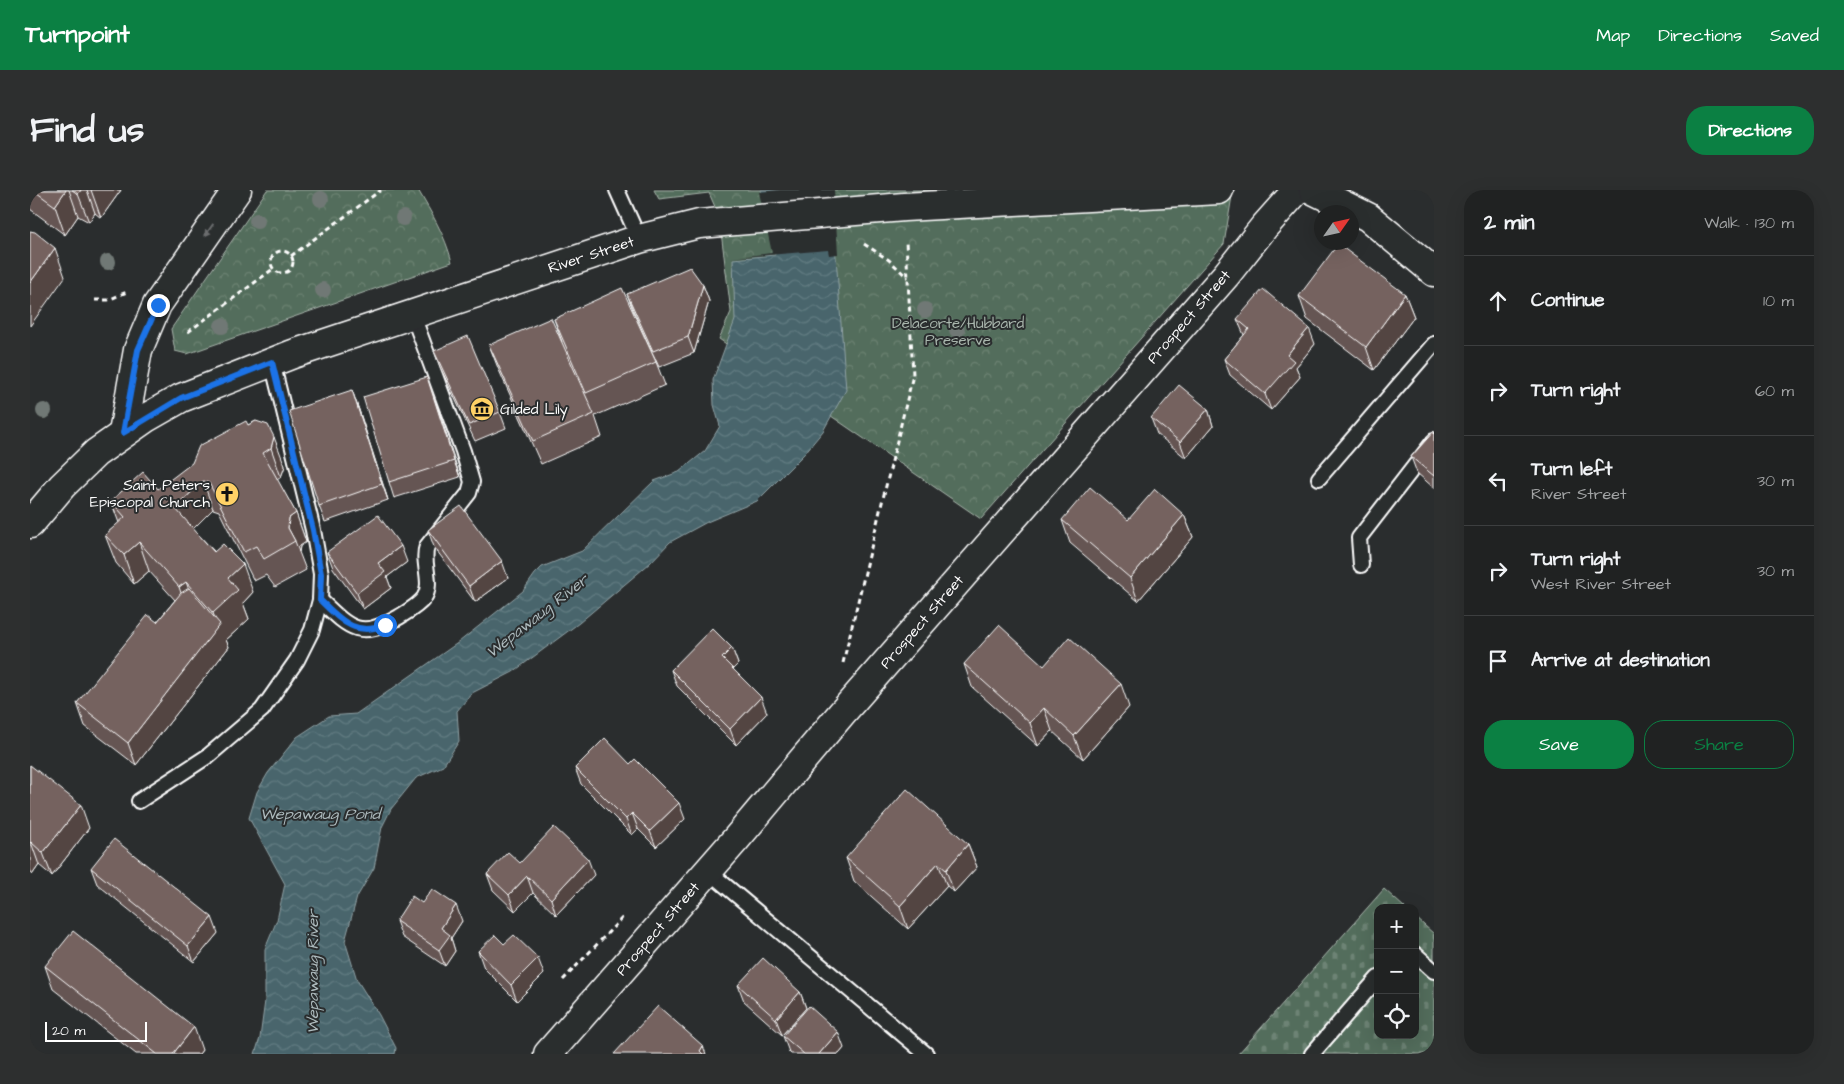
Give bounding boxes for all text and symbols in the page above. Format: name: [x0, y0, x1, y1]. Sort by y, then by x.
text: Turnpoint: [25, 18, 130, 52]
text: Map: [1596, 23, 1630, 48]
text: Directions: [1658, 23, 1742, 48]
text: Saved: [1770, 23, 1819, 48]
text: Find us: [30, 106, 144, 155]
button: Directions: [1686, 106, 1814, 155]
north arrow: [1314, 205, 1359, 250]
text: 2 min: [1484, 208, 1534, 237]
text: Walk · 130 m: [1704, 212, 1794, 234]
one-way arrow: [204, 223, 214, 237]
street label: River Street: [545, 231, 637, 279]
street label: Prospect Street: [1142, 266, 1236, 368]
icon: ahead: [1484, 287, 1512, 315]
text: Continue: [1531, 287, 1605, 314]
text: 10 m: [1763, 290, 1794, 312]
route end: [147, 294, 170, 317]
park label: Delacorte/Hubbard Preserve: [892, 313, 1024, 351]
icon: right: [1484, 377, 1512, 405]
text: Turn right: [1531, 377, 1620, 404]
text: 60 m: [1755, 380, 1794, 402]
museum icon: Gilded Lily: [469, 396, 495, 422]
place label: Gilded Lily: [500, 399, 568, 421]
text: Turn left: [1531, 456, 1612, 483]
icon: left: [1484, 467, 1512, 495]
text: 30 m: [1757, 470, 1794, 492]
place label: Saint Peters Episcopal Church: [90, 475, 211, 513]
church icon: Saint Peters Episcopal Church: [214, 481, 240, 507]
text: River Street: [1531, 483, 1626, 505]
text: Turn right: [1531, 546, 1620, 573]
icon: right: [1484, 557, 1512, 585]
text: 30 m: [1757, 560, 1794, 582]
water label: Wepawaug River: [481, 568, 595, 664]
street label: Prospect Street: [875, 571, 969, 673]
text: West River Street: [1531, 573, 1671, 595]
route start: [374, 614, 397, 637]
icon: arrive: [1484, 647, 1512, 675]
text: Arrive at destination: [1531, 647, 1710, 674]
button: Save: [1484, 720, 1634, 769]
button: Share: [1644, 720, 1794, 769]
water label: Wepawaug Pond: [260, 803, 383, 826]
street label: Prospect Street: [611, 878, 705, 980]
map controls: [1374, 904, 1419, 1039]
button: +: [1374, 904, 1419, 949]
water label: Wepawaug River: [302, 908, 325, 1034]
button: −: [1374, 949, 1419, 994]
button: locate: [1374, 994, 1419, 1039]
scale bar: [45, 1019, 148, 1042]
text: 20 m: [52, 1021, 85, 1041]

